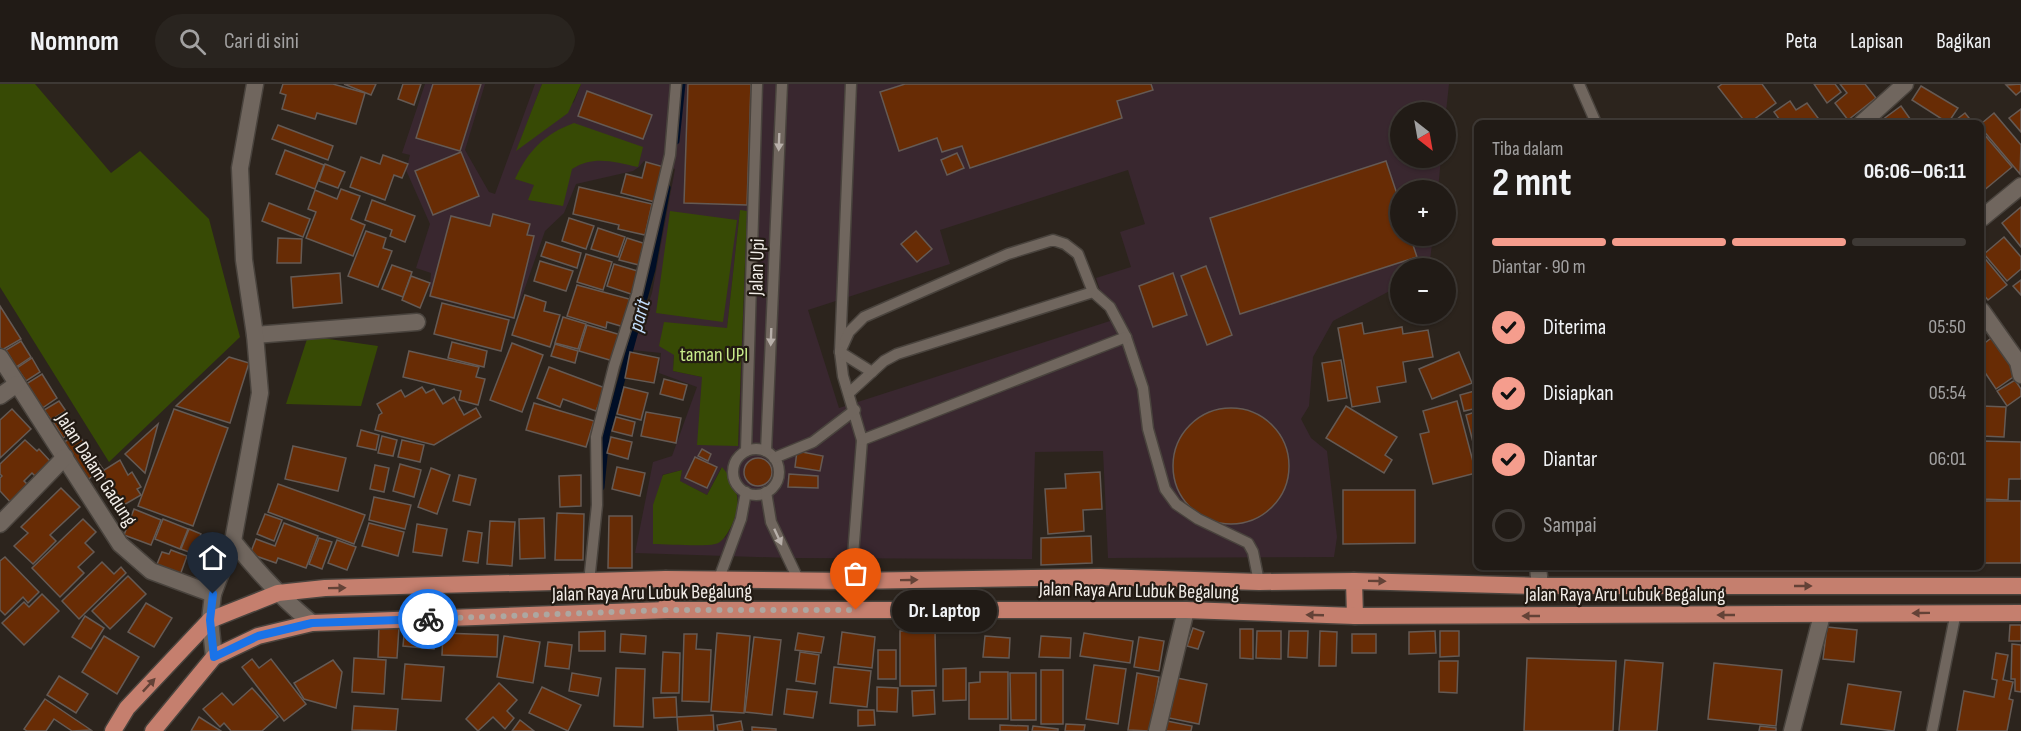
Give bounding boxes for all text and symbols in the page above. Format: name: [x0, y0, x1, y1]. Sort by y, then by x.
search box: [155, 14, 575, 68]
text: Nomnom: [30, 25, 119, 58]
icon: search: [176, 25, 209, 58]
text: Cari di sini: [224, 28, 299, 55]
text: Peta: [1786, 29, 1817, 54]
text: Lapisan: [1850, 29, 1903, 54]
text: Bagikan: [1936, 29, 1991, 54]
north arrow: [1390, 102, 1456, 168]
map controls: [1390, 102, 1456, 324]
one-way arrow: [775, 133, 784, 152]
text: Tiba dalam: [1492, 137, 1563, 161]
text: 06:06–06:11: [1864, 158, 1966, 185]
text: 2 mnt: [1492, 160, 1571, 207]
button: +: [1390, 180, 1456, 246]
street label: Jalan Upi: [744, 238, 770, 297]
text: Diantar · 90 m: [1492, 255, 1586, 279]
button: −: [1390, 258, 1456, 324]
water label: parit: [623, 295, 656, 335]
icon: check: [1492, 311, 1525, 344]
text: Diterima: [1543, 314, 1606, 341]
text: 05:50: [1928, 315, 1966, 339]
one-way arrow: [767, 328, 776, 347]
park label: taman UPI: [680, 343, 748, 367]
icon: check: [1492, 377, 1525, 410]
text: Disiapkan: [1543, 380, 1614, 407]
text: 05:54: [1929, 381, 1966, 405]
street label: Jalan Dalam Gadung: [50, 407, 142, 531]
icon: check: [1492, 443, 1525, 476]
text: Diantar: [1543, 446, 1597, 473]
text: 06:01: [1929, 447, 1966, 471]
text: Sampai: [1543, 512, 1597, 539]
one-way arrow: [774, 528, 783, 545]
pin: [187, 532, 238, 594]
icon: home: [196, 541, 229, 574]
pin: [830, 548, 881, 610]
icon: bag: [839, 557, 872, 590]
one-way arrow: [900, 575, 919, 585]
street label: Jalan Raya Aru Lubuk Begalung: [1038, 577, 1239, 605]
one-way arrow: [1368, 577, 1387, 586]
street label: Jalan Raya Aru Lubuk Begalung: [551, 579, 752, 607]
one-way arrow: [1794, 581, 1813, 591]
one-way arrow: [327, 583, 346, 593]
street label: Jalan Raya Aru Lubuk Begalung: [1524, 583, 1725, 607]
courier: [398, 589, 458, 649]
callout: Dr. Laptop: [892, 589, 997, 631]
text: Dr. Laptop: [909, 599, 980, 623]
icon: bike: [412, 603, 445, 636]
one-way arrow: [1911, 608, 1930, 617]
one-way arrow: [1305, 610, 1324, 619]
one-way arrow: [1716, 610, 1735, 620]
one-way arrow: [1521, 611, 1540, 621]
one-way arrow: [141, 679, 155, 693]

